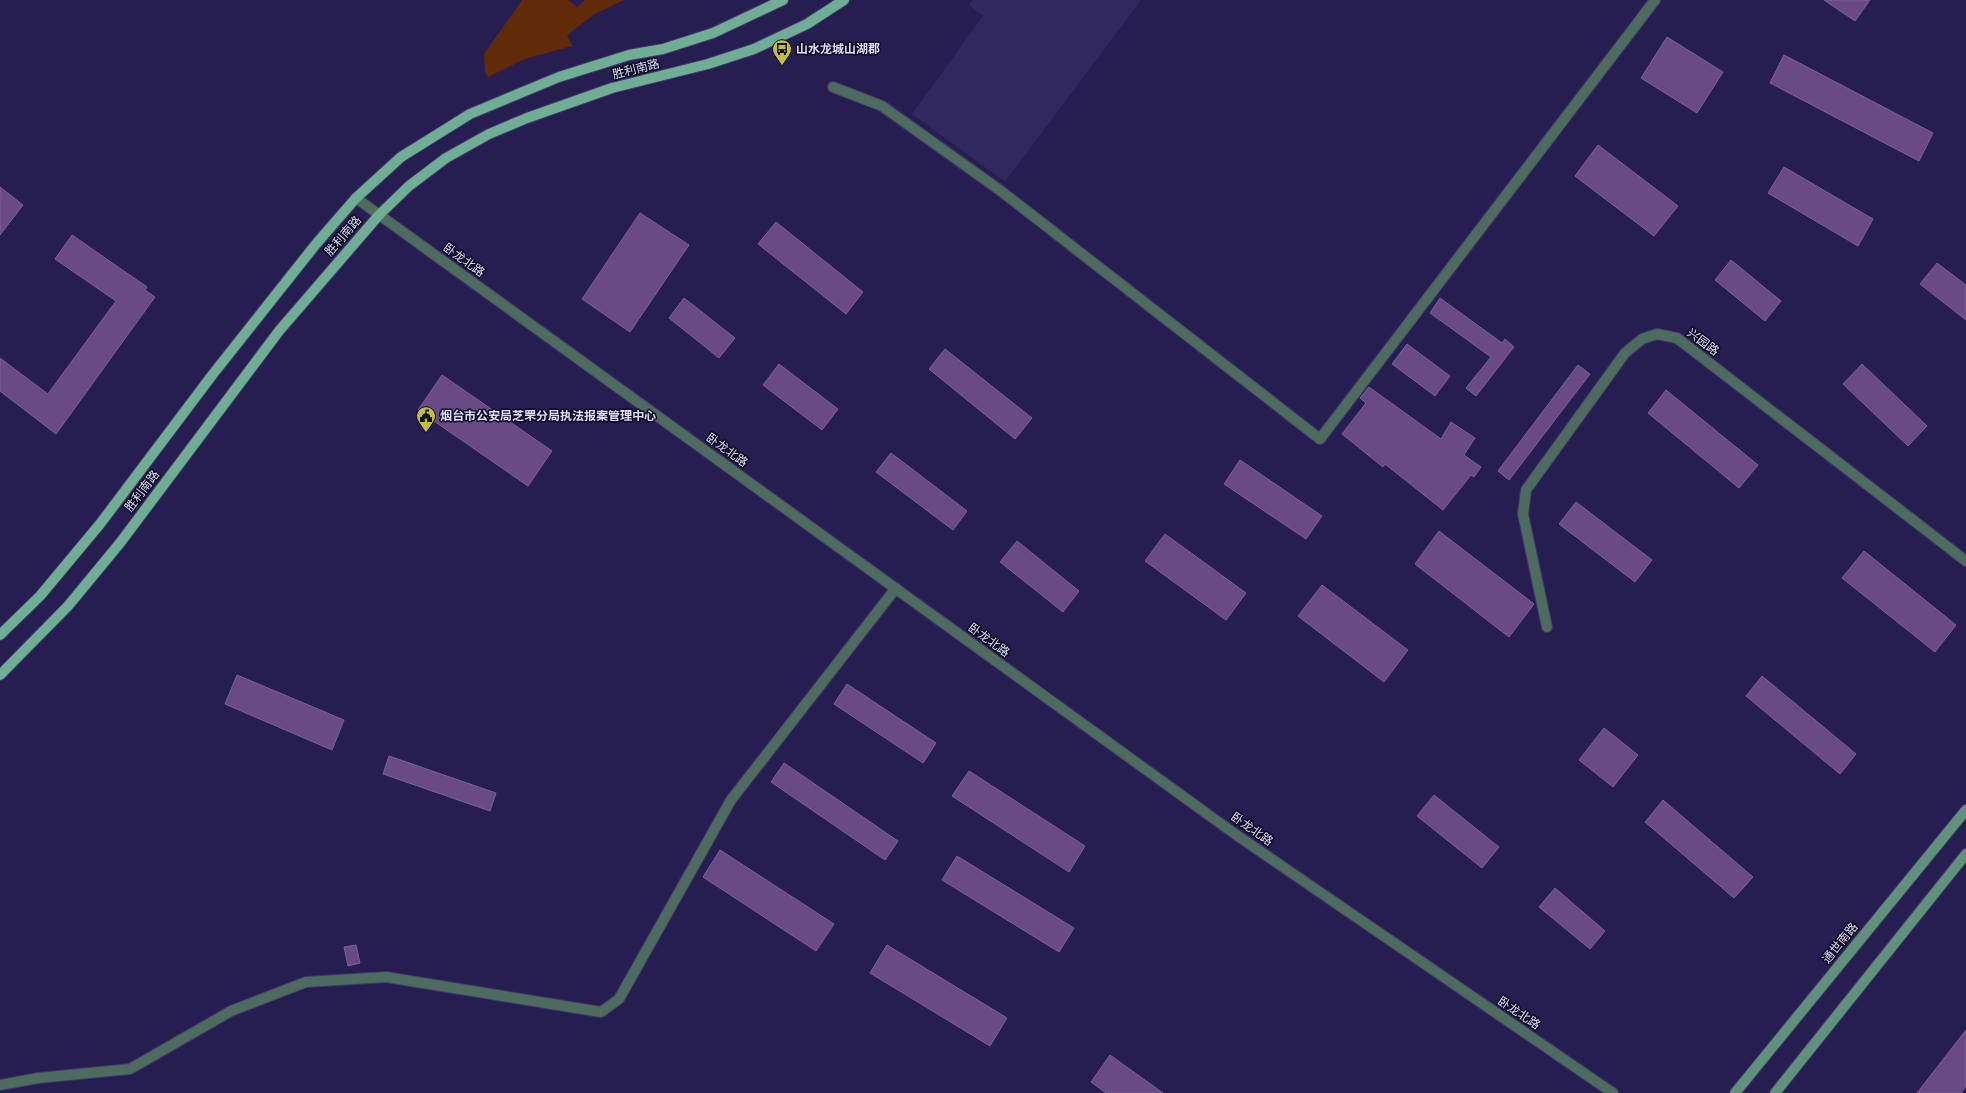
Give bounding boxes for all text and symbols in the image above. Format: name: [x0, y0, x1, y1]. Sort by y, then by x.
bus stop icon: 山水龙城山湖郡: [771, 38, 793, 66]
place label: 山水龙城山湖郡: [796, 42, 880, 56]
street label: 胜利南路: [611, 56, 661, 82]
street label: 胜利南路: [322, 213, 364, 259]
street label: 卧龙北路: [440, 240, 488, 280]
street label: 兴园路: [1684, 326, 1722, 358]
public building icon: 烟台市公安局芝罘分局执法报案管理中心: [415, 405, 437, 433]
place label: 烟台市公安局芝罘分局执法报案管理中心: [440, 409, 656, 423]
street label: 卧龙北路: [703, 430, 751, 470]
street label: 胜利南路: [122, 468, 162, 514]
street label: 卧龙北路: [965, 620, 1013, 660]
street label: 卧龙北路: [1228, 809, 1276, 849]
street label: 通世南路: [1819, 920, 1861, 966]
street label: 卧龙北路: [1495, 994, 1543, 1032]

